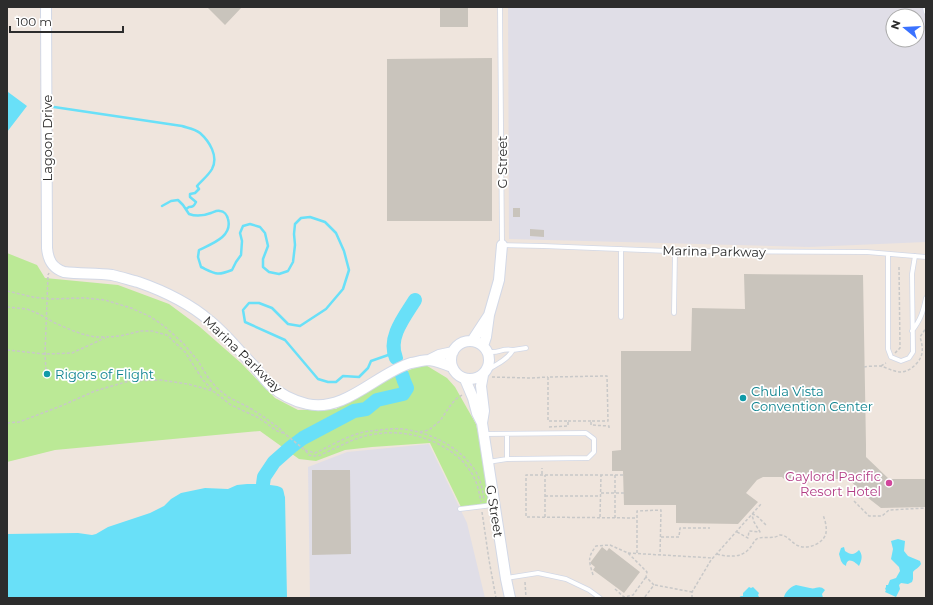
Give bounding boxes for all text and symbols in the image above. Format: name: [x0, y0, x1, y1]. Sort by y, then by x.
scale bar: [10, 8, 123, 34]
north arrow: [885, 8, 925, 48]
text: 100 m: [16, 14, 52, 29]
text: N: [887, 19, 904, 31]
street label: Lagoon Drive: [39, 94, 55, 181]
street label: G Street: [494, 136, 510, 188]
street label: Marina Parkway: [662, 242, 767, 260]
street label: Marina Parkway: [200, 312, 286, 396]
place label: Rigors of Flight: [55, 366, 154, 382]
marker: Rigors of Flight: [42, 369, 52, 379]
place label: Chula Vista Convention Center: [751, 383, 873, 414]
marker: Chula Vista Convention Center: [738, 393, 748, 403]
place label: Gaylord Pacific Resort Hotel: [785, 468, 881, 499]
marker: Gaylord Pacific Resort Hotel: [884, 478, 894, 488]
street label: G Street: [483, 484, 507, 538]

